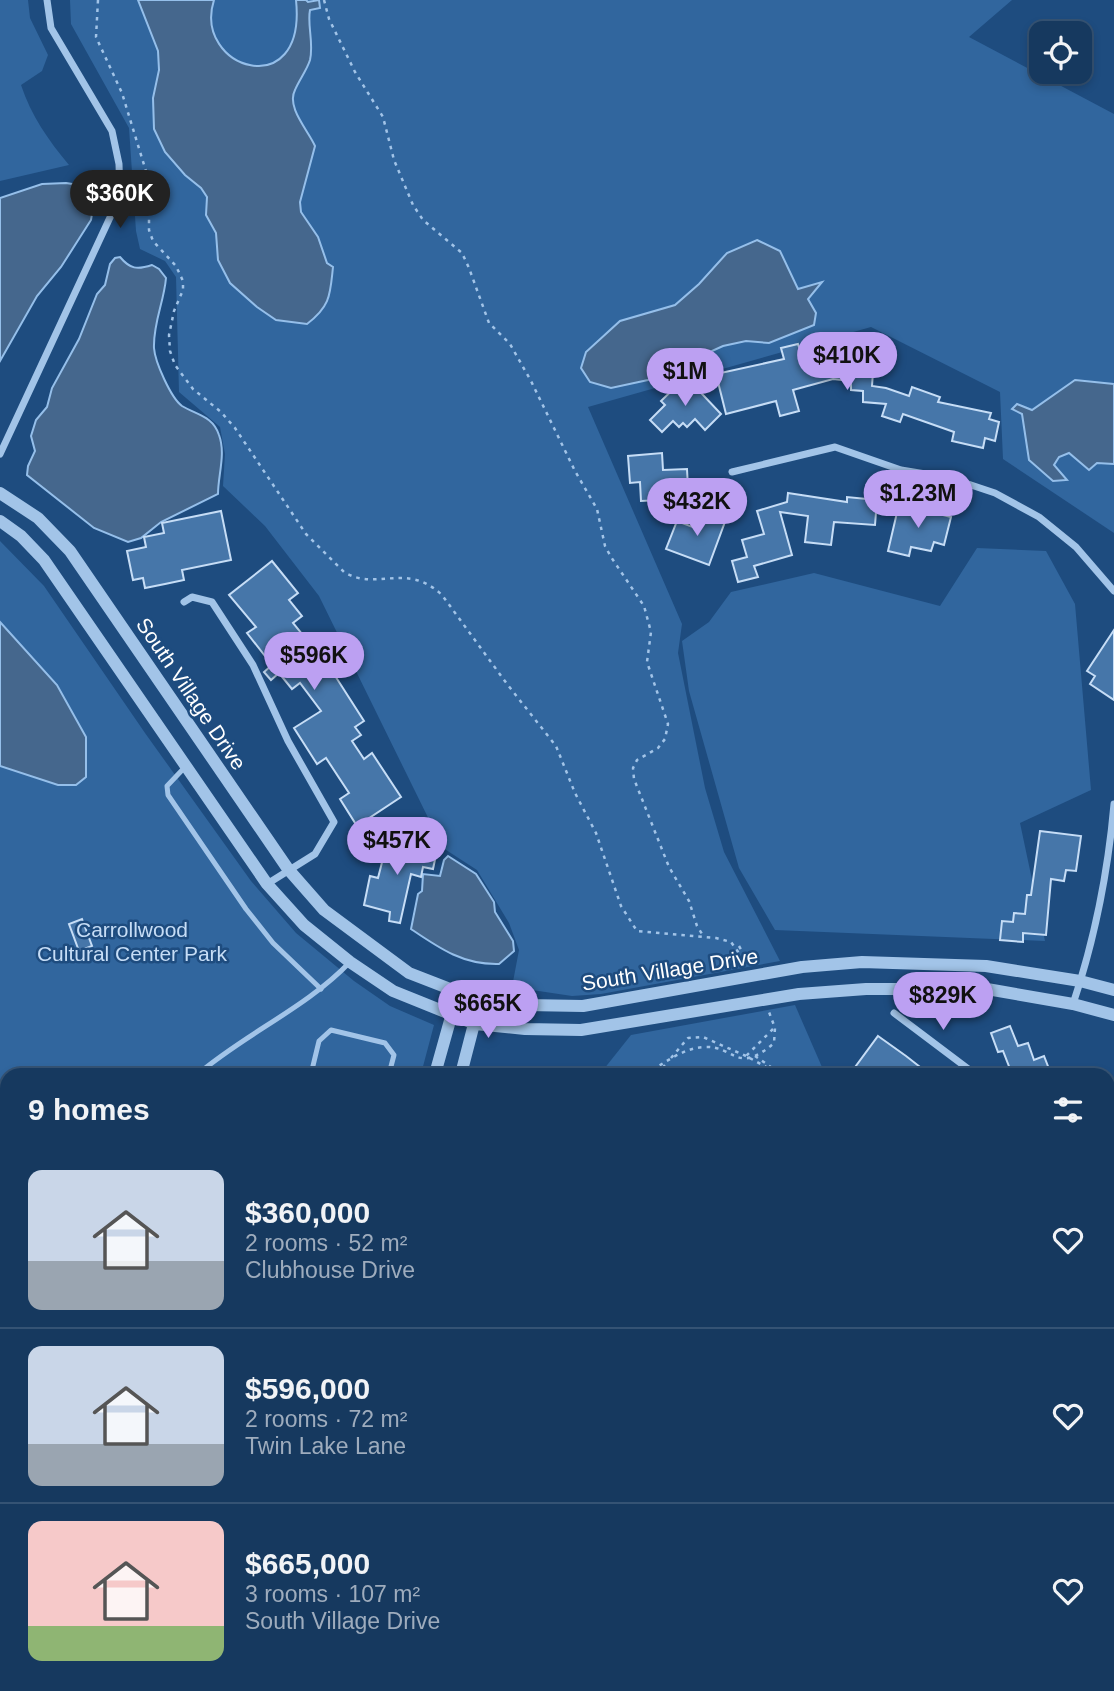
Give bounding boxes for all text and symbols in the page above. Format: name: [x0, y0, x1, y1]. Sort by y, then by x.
map controls: [1029, 21, 1092, 84]
button: locate: [1029, 21, 1092, 84]
pin: $360K: [71, 170, 169, 230]
text: $360K: [86, 180, 154, 206]
pin: $410K: [798, 332, 896, 392]
text: $410K: [813, 342, 881, 368]
pin: $1M: [651, 348, 719, 408]
text: $1M: [663, 358, 707, 384]
pin: $1.23M: [861, 470, 975, 530]
pin: $432K: [648, 478, 746, 538]
text: $1.23M: [880, 480, 956, 506]
text: $432K: [663, 488, 731, 514]
street label: South Village Drive: [132, 613, 251, 774]
pin: $596K: [265, 632, 363, 692]
text: $596K: [280, 642, 348, 668]
pin: $457K: [348, 818, 446, 877]
text: $457K: [363, 827, 431, 853]
park label: Carrollwood Cultural Center Park: [37, 918, 228, 965]
street label: South Village Drive: [580, 944, 760, 995]
pin: $829K: [894, 972, 992, 1032]
pin: $665K: [439, 981, 537, 1040]
text: $829K: [909, 982, 977, 1008]
text: $665K: [454, 990, 522, 1016]
icon: filters: [1049, 1091, 1087, 1129]
text: 9 homes: [28, 1093, 150, 1126]
text: $360,000: [245, 1196, 370, 1229]
icon: home: [84, 1198, 168, 1282]
icon: heart: [1049, 1221, 1087, 1259]
text: 2 rooms · 52 m²: [245, 1230, 407, 1256]
text: Clubhouse Drive: [245, 1257, 415, 1283]
text: $596,000: [245, 1372, 370, 1405]
icon: home: [84, 1374, 168, 1458]
icon: heart: [1049, 1397, 1087, 1435]
text: 2 rooms · 72 m²: [245, 1406, 407, 1432]
text: Twin Lake Lane: [245, 1433, 406, 1459]
text: $665,000: [245, 1547, 370, 1580]
icon: home: [84, 1549, 168, 1633]
icon: heart: [1049, 1572, 1087, 1610]
text: 3 rooms · 107 m²: [245, 1581, 420, 1607]
text: South Village Drive: [245, 1608, 440, 1634]

